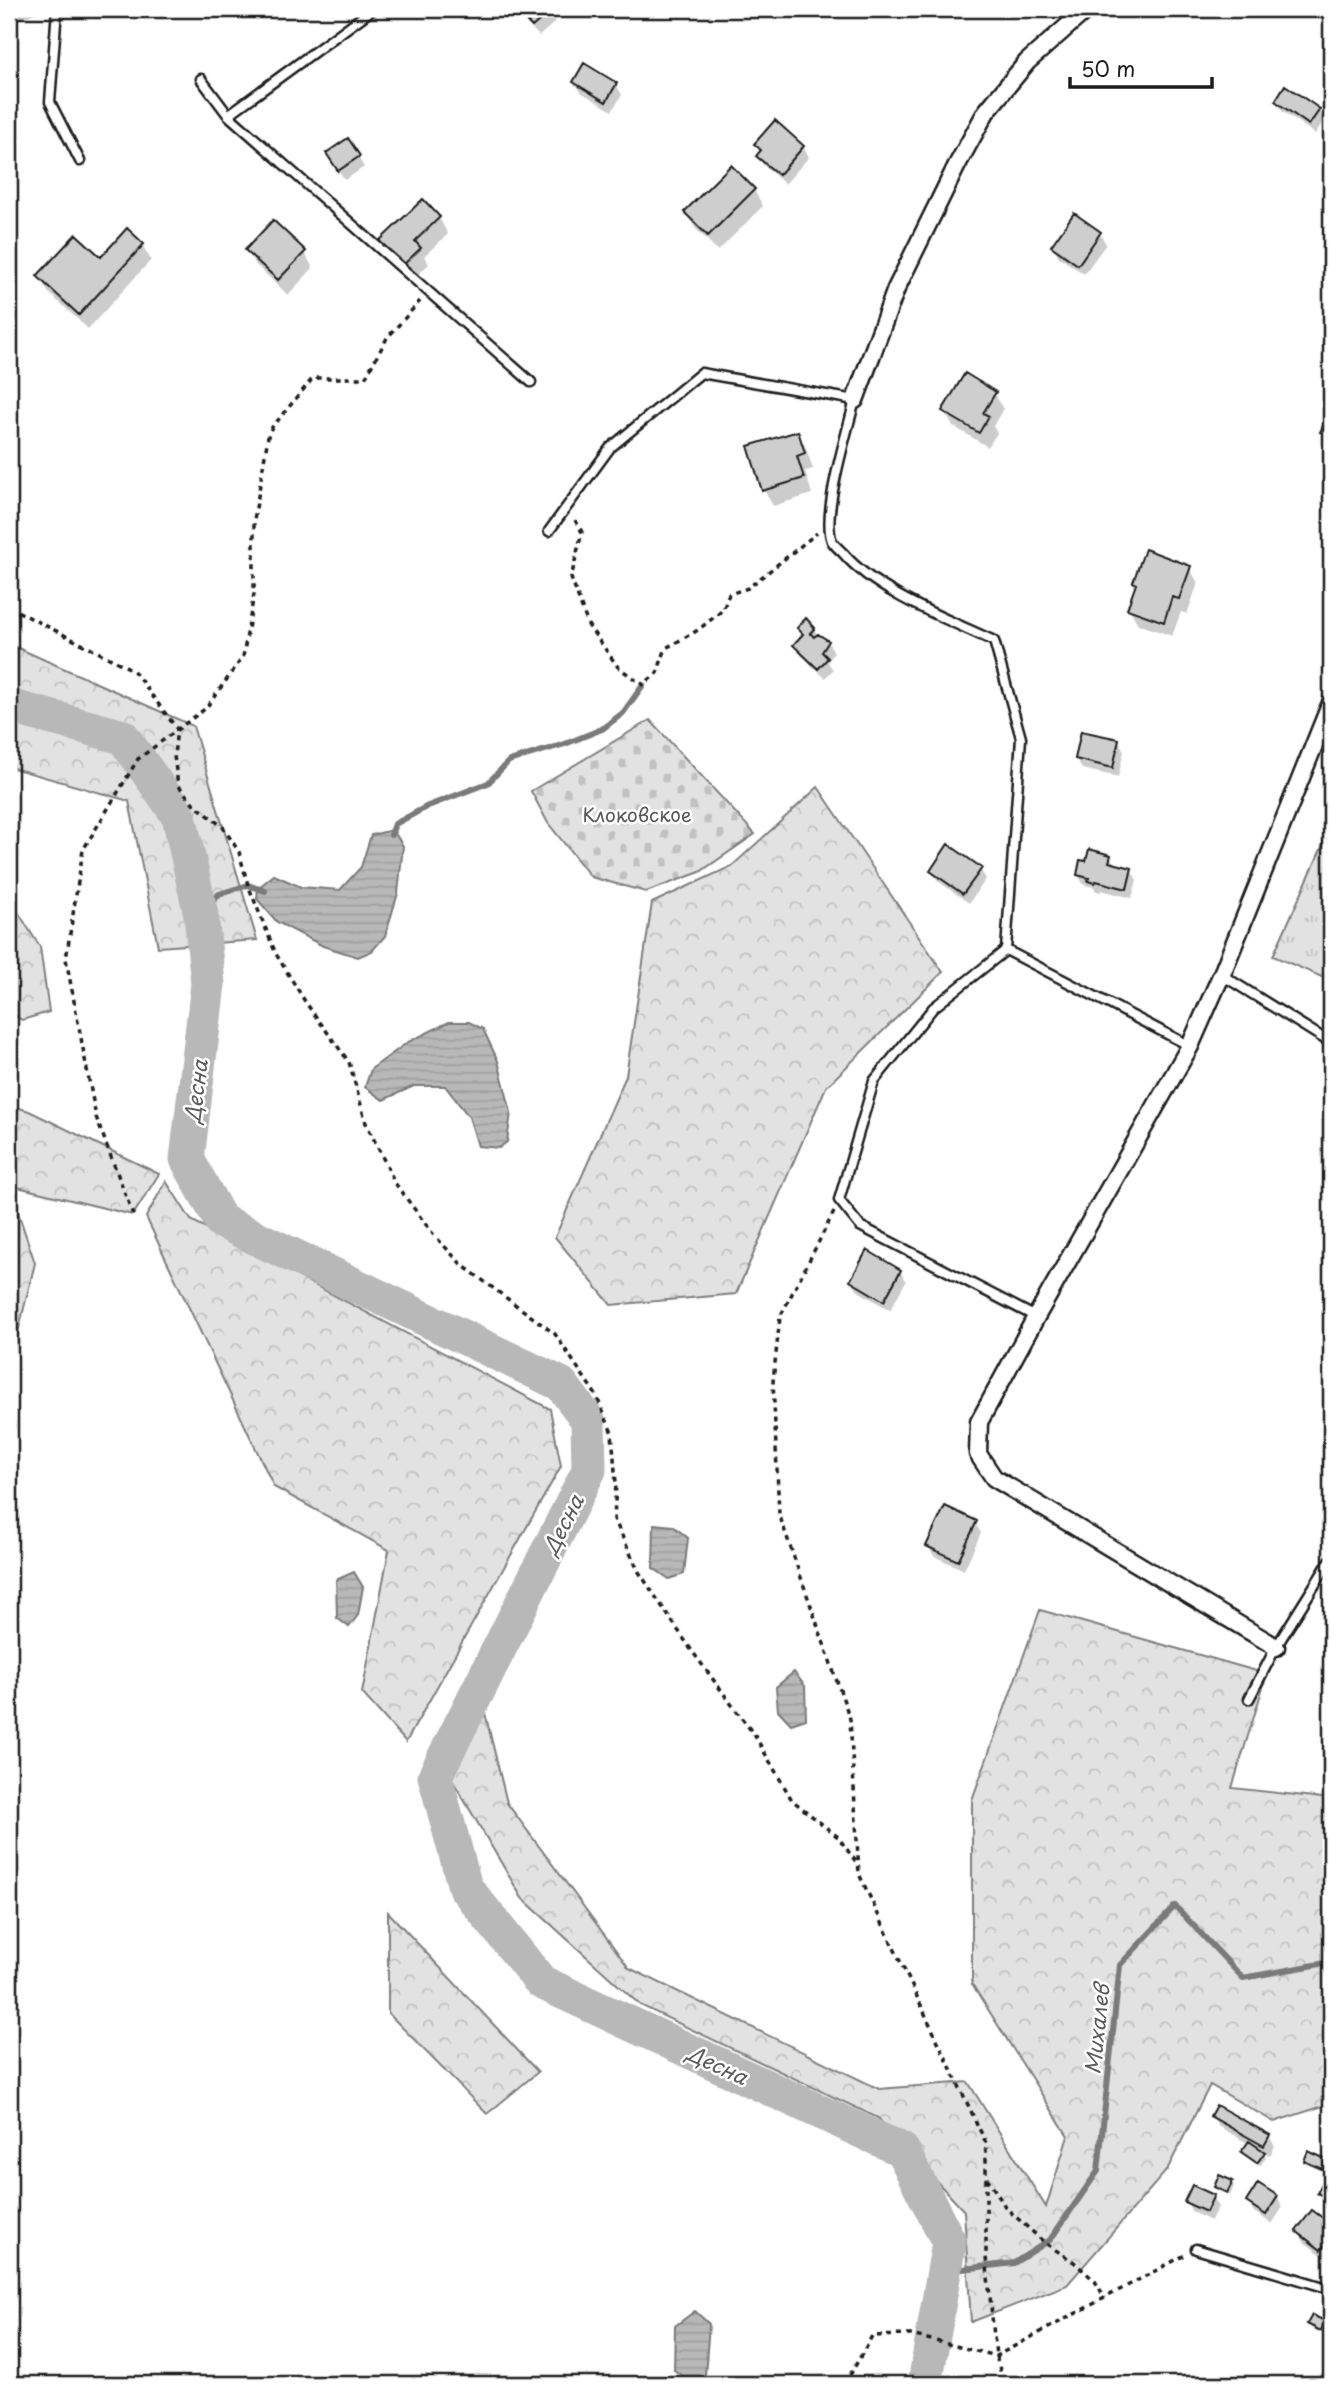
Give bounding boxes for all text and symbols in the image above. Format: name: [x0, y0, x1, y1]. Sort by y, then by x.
scale bar: [1070, 46, 1212, 90]
text: 50 m: [1081, 52, 1135, 84]
park label: Клоковское: [582, 800, 692, 828]
water label: Десна: [175, 1057, 215, 1126]
water label: Десна: [532, 1488, 591, 1561]
water label: Михалев: [1075, 1979, 1117, 2076]
water label: Десна: [681, 2035, 754, 2092]

